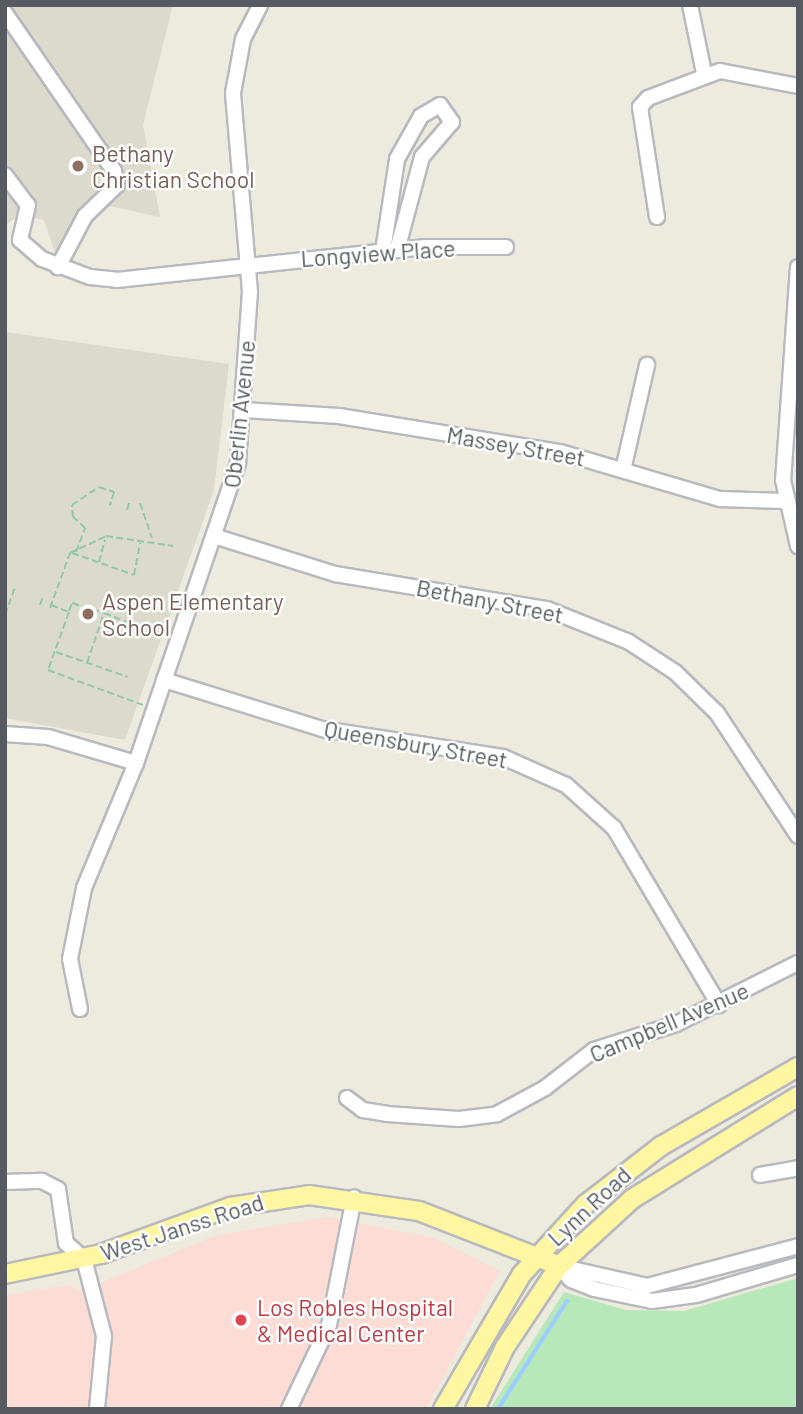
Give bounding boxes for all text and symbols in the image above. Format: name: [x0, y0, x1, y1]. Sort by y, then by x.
place label: Bethany Christian School: [92, 139, 255, 193]
marker: Bethany Christian School: [70, 158, 86, 174]
street label: Longview Place: [300, 234, 456, 272]
street label: Oberlin Avenue: [218, 339, 260, 489]
street label: Massey Street: [445, 420, 587, 472]
street label: Bethany Street: [414, 573, 566, 629]
place label: Aspen Elementary School: [102, 587, 284, 641]
marker: Aspen Elementary School: [80, 606, 96, 622]
street label: Queensbury Street: [322, 714, 510, 774]
street label: Campbell Avenue: [585, 976, 753, 1068]
street label: Lynn Road: [542, 1161, 636, 1251]
street label: West Janss Road: [97, 1188, 267, 1266]
place label: Los Robles Hospital & Medical Center: [257, 1293, 453, 1347]
marker: Los Robles Hospital & Medical Center: [231, 1310, 251, 1330]

